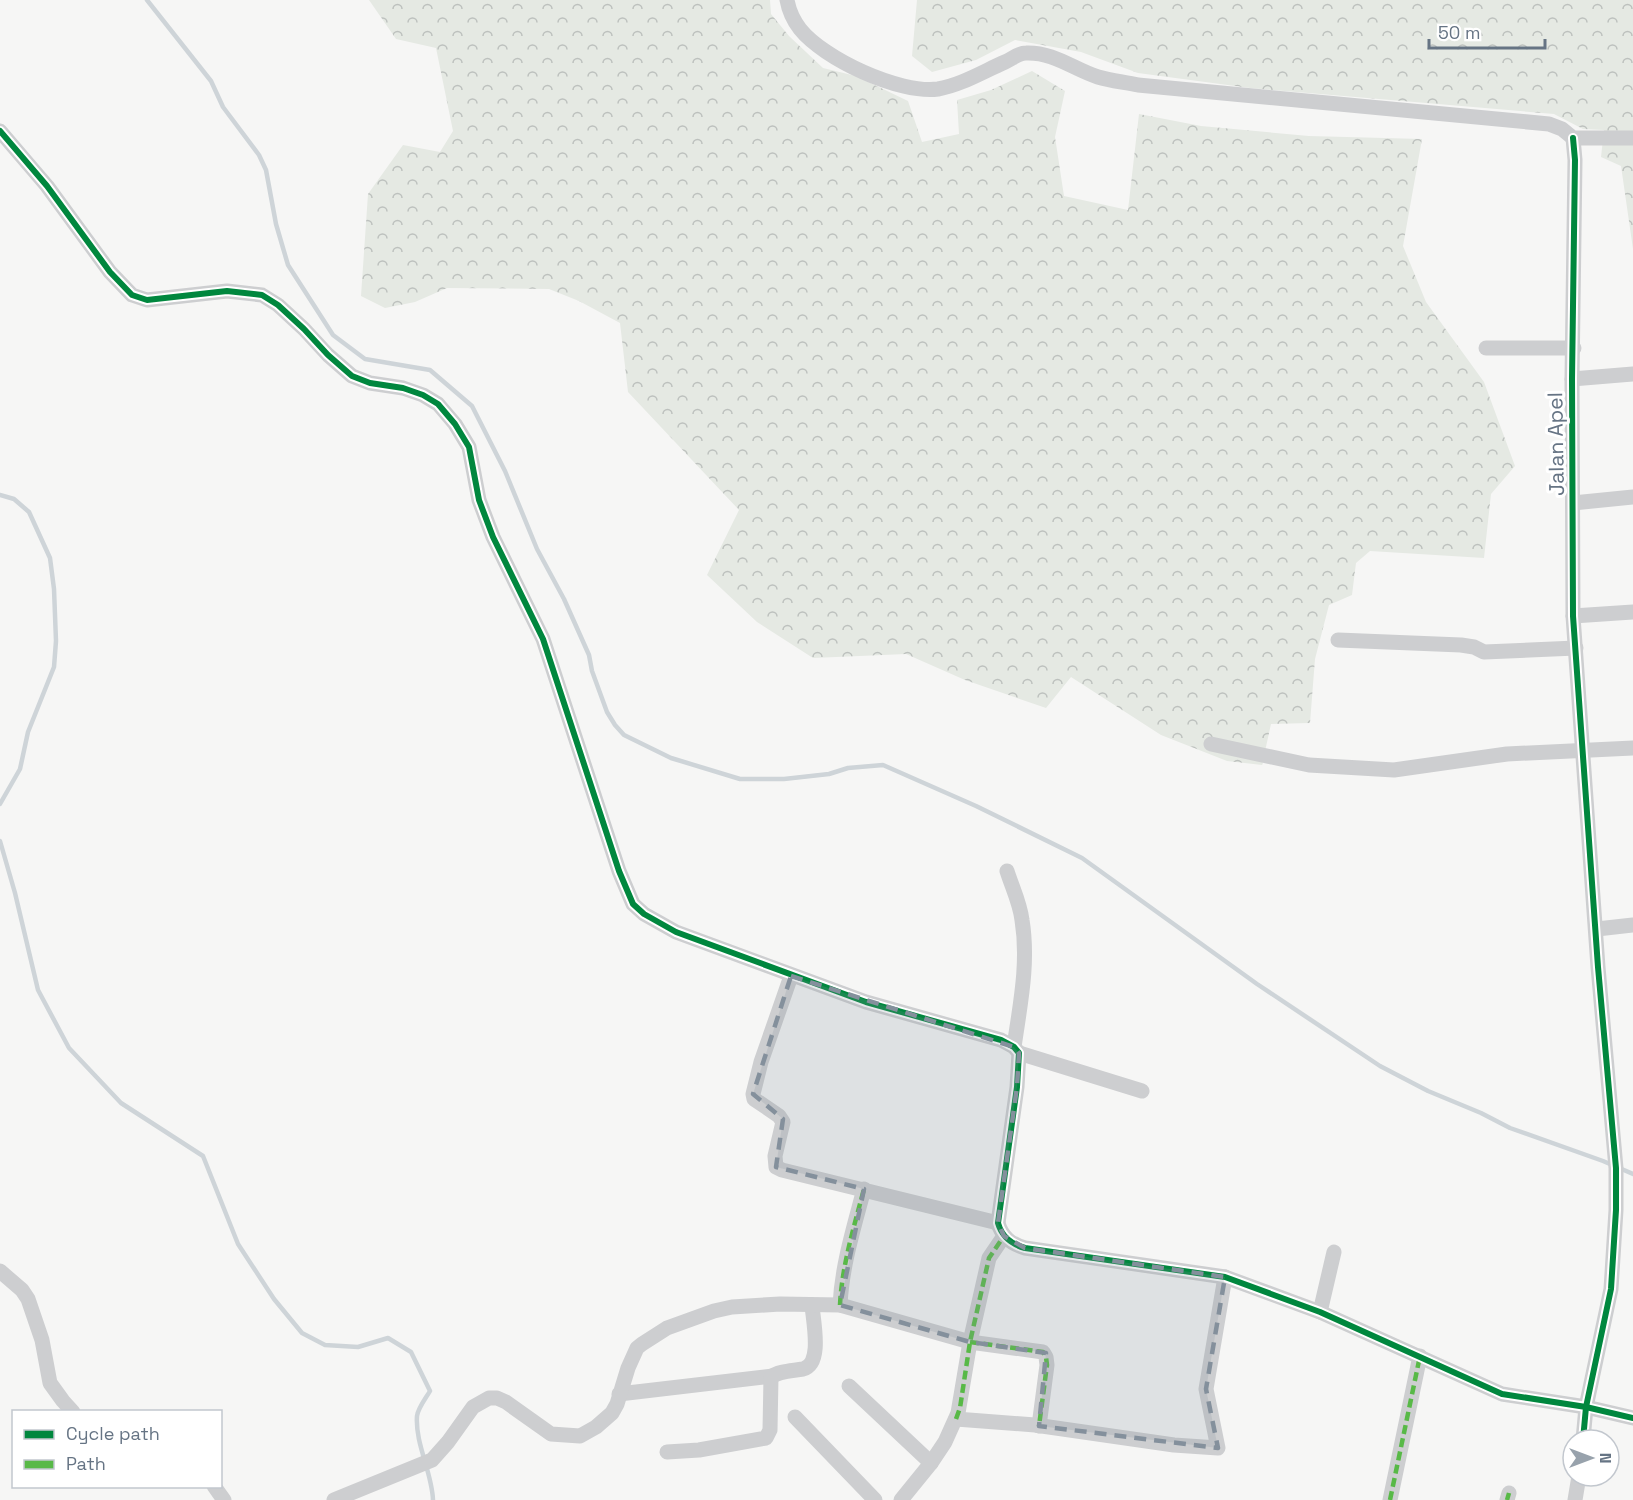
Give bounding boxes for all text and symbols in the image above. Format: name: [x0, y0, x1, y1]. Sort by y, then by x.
scale bar: [1429, 12, 1544, 50]
text: 50 m: [1438, 21, 1480, 44]
street label: Jalan Apel: [1541, 392, 1570, 496]
legend: [12, 1410, 222, 1488]
text: Cycle path: [66, 1422, 160, 1445]
north arrow: [1561, 1428, 1621, 1488]
text: Path: [66, 1452, 106, 1475]
text: N: [1595, 1453, 1616, 1463]

